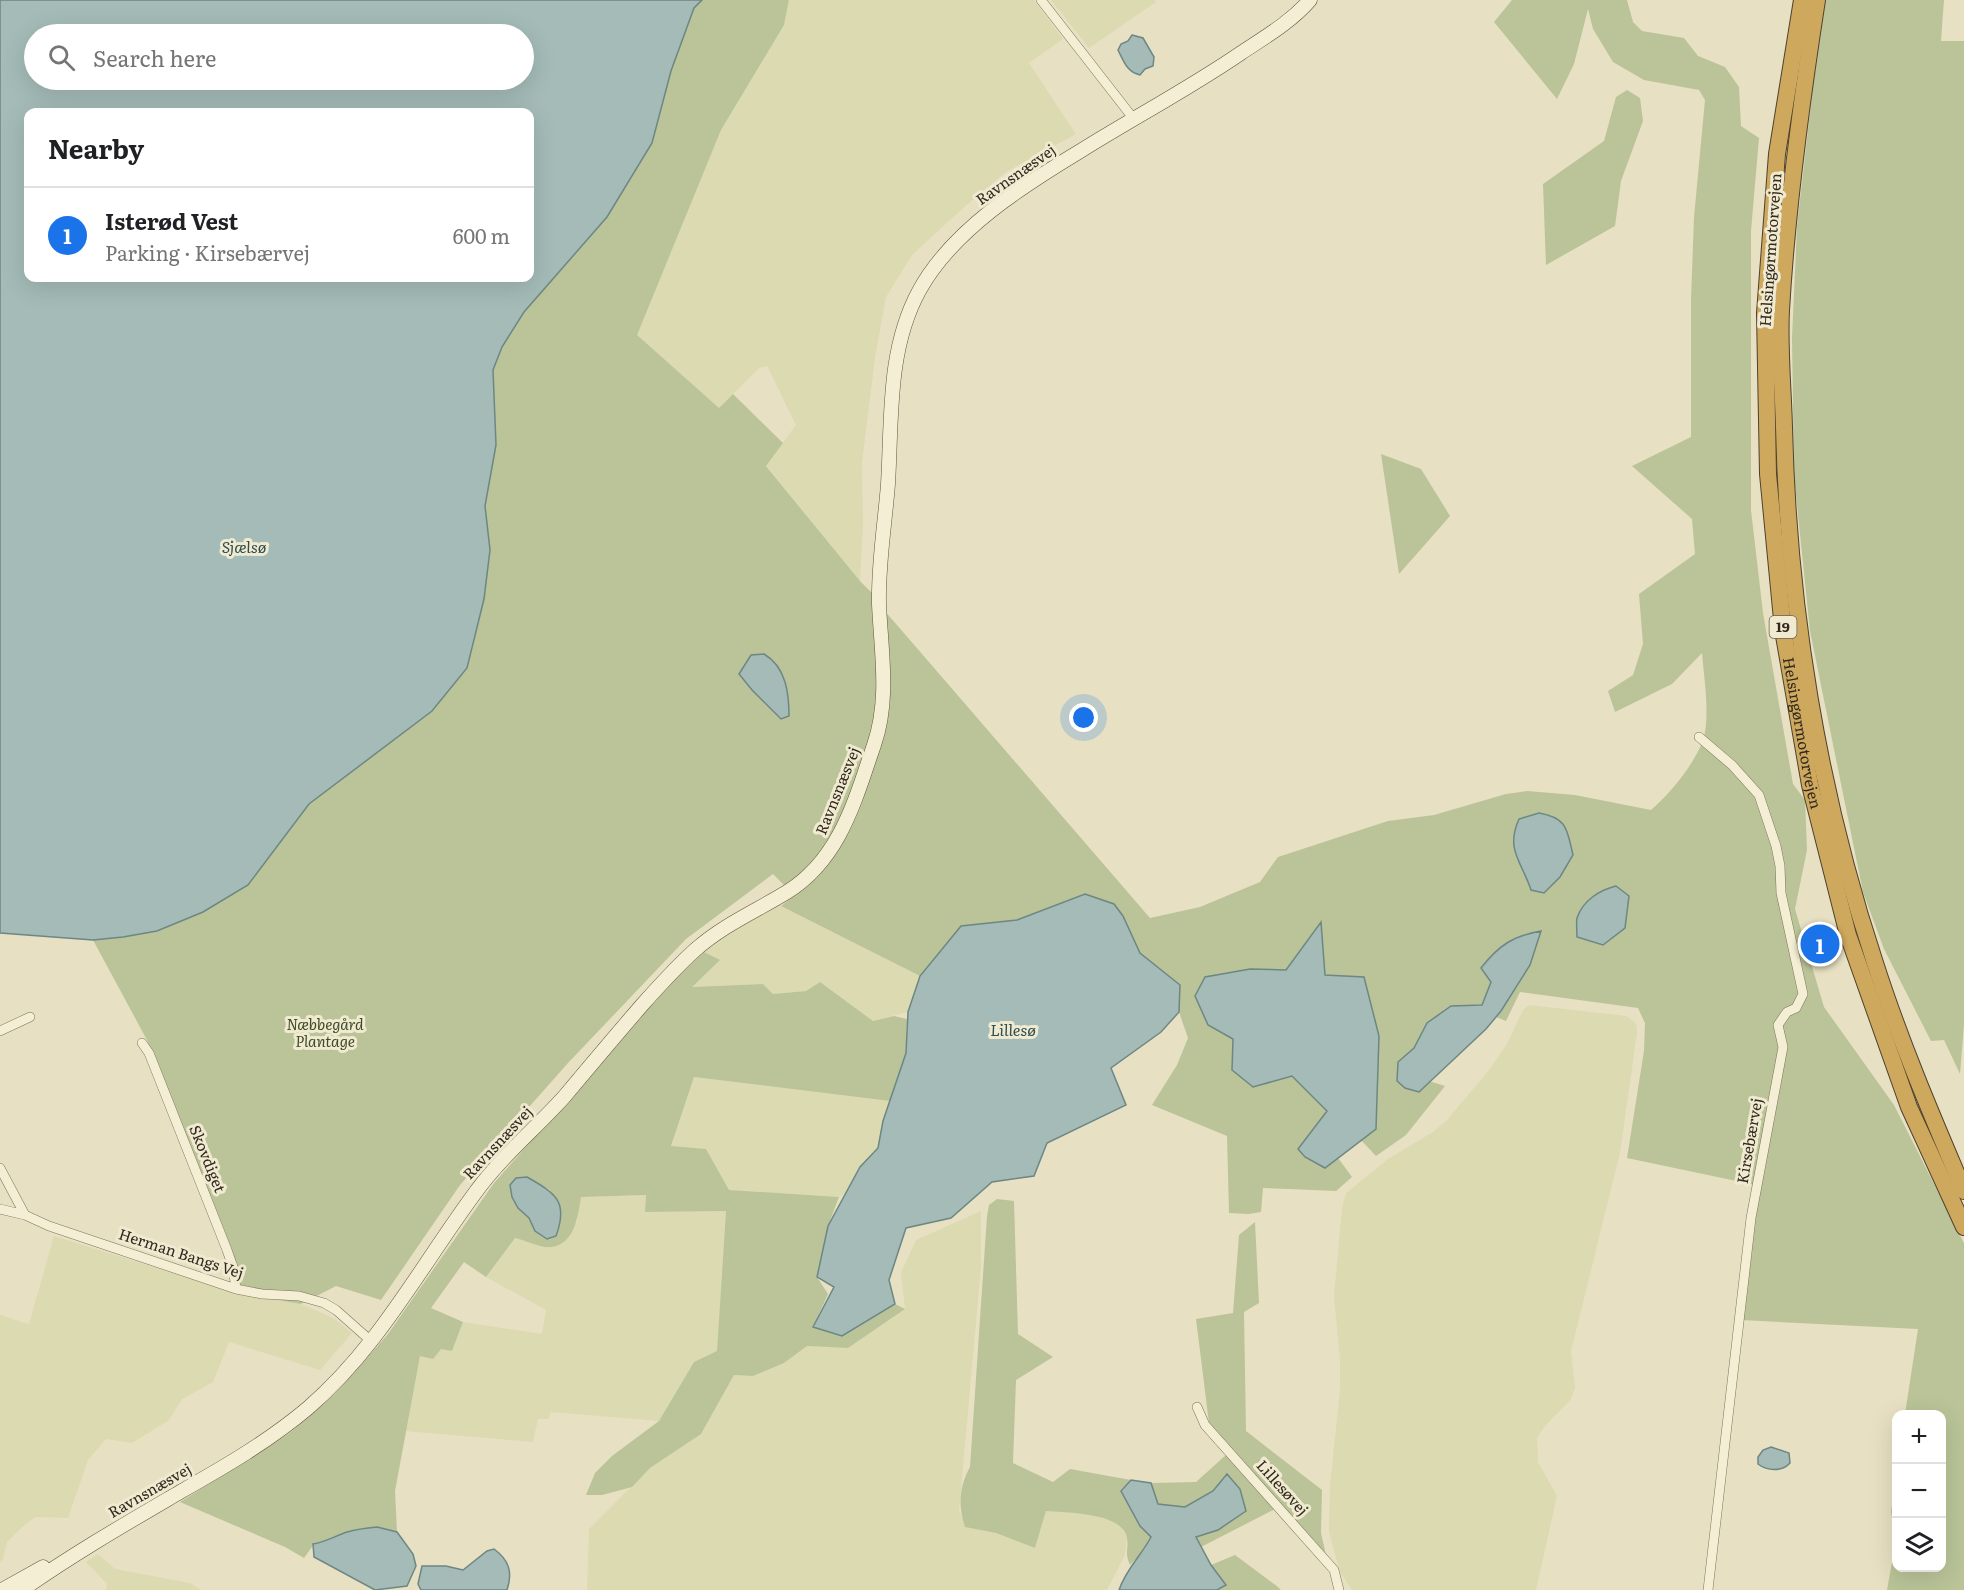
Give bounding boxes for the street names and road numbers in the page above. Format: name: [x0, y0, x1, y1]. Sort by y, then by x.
street label: Ravnsnæsvej: [970, 138, 1060, 210]
street label: Helsingørmotorvejen: [1753, 172, 1786, 327]
road number: 19: [1770, 616, 1796, 638]
street label: Helsingørmotorvejen: [1778, 655, 1829, 811]
street label: Ravnsnæsvej: [809, 743, 865, 838]
street label: Kirsebærvej: [1730, 1096, 1767, 1185]
street label: Ravnsnæsvej: [457, 1100, 537, 1184]
street label: Skovdiget: [184, 1121, 232, 1196]
street label: Herman Bangs Vej: [116, 1222, 247, 1284]
street label: Lillesøvej: [1252, 1454, 1315, 1520]
street label: Ravnsnæsvej: [103, 1457, 195, 1523]

